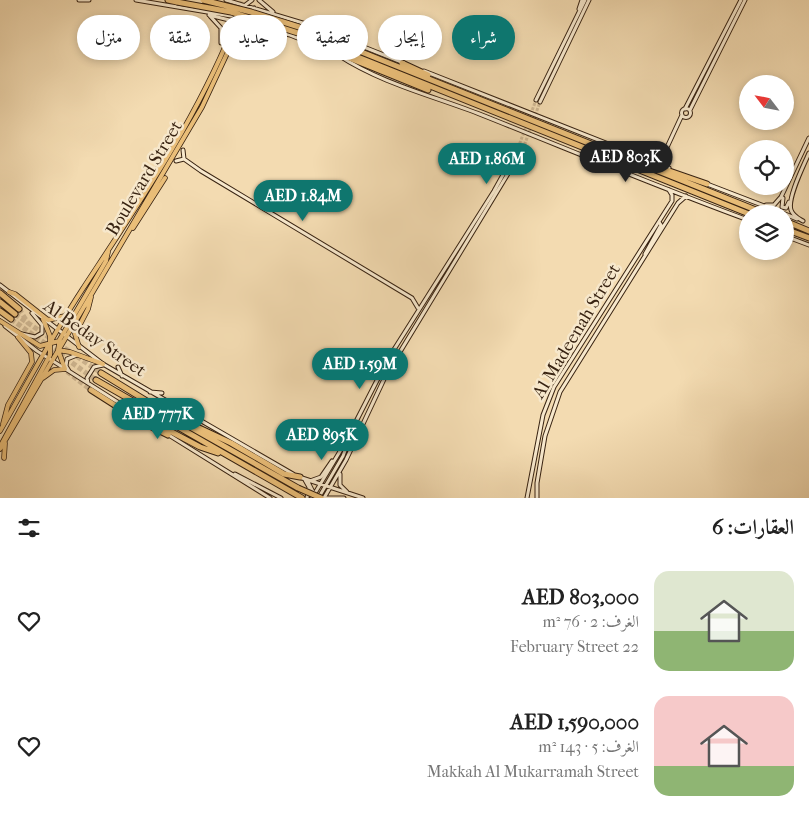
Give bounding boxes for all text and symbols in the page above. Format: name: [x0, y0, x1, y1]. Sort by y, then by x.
chip: منزل: [77, 15, 140, 60]
chip: شقة: [150, 15, 210, 60]
chip: جديد: [220, 15, 287, 60]
chip: تصفية: [297, 15, 368, 60]
chip: إيجار: [378, 15, 442, 60]
chip: شراء: [452, 15, 515, 60]
north arrow: [739, 75, 794, 130]
map controls: [739, 75, 794, 260]
street label: Boulevard Street: [102, 117, 187, 239]
pin: AED 803K: [574, 140, 678, 183]
button: locate: [739, 140, 794, 195]
pin: AED 1.86M: [430, 142, 544, 185]
text: AED 803K: [591, 147, 661, 166]
text: AED 1.86M: [449, 149, 525, 168]
pin: AED 1.84M: [246, 180, 360, 222]
text: AED 1.84M: [265, 186, 341, 205]
button: layers: [739, 205, 794, 260]
street label: Al Madeenah Street: [527, 260, 625, 403]
street label: Al Beday Street: [39, 295, 150, 382]
pin: AED 1.59M: [303, 348, 417, 390]
text: AED 1.59M: [323, 354, 397, 373]
pin: AED 777K: [106, 398, 210, 440]
text: AED 777K: [123, 404, 193, 423]
pin: AED 895K: [270, 418, 374, 461]
text: AED 895K: [287, 425, 357, 444]
icon: filters: [15, 514, 43, 542]
text: العقارات: 6: [712, 515, 794, 539]
text: AED 803,000: [522, 585, 639, 609]
icon: home: [694, 591, 754, 651]
icon: heart: [15, 607, 43, 635]
text: الغرف: 2 · 76 m²: [542, 612, 639, 631]
text: 22 February Street: [510, 637, 639, 656]
text: AED 1,590,000: [510, 710, 639, 734]
icon: home: [694, 716, 754, 776]
icon: heart: [15, 732, 43, 760]
text: الغرف: 5 · 143 m²: [538, 737, 639, 756]
text: Makkah Al Mukarramah Street: [427, 762, 639, 781]

